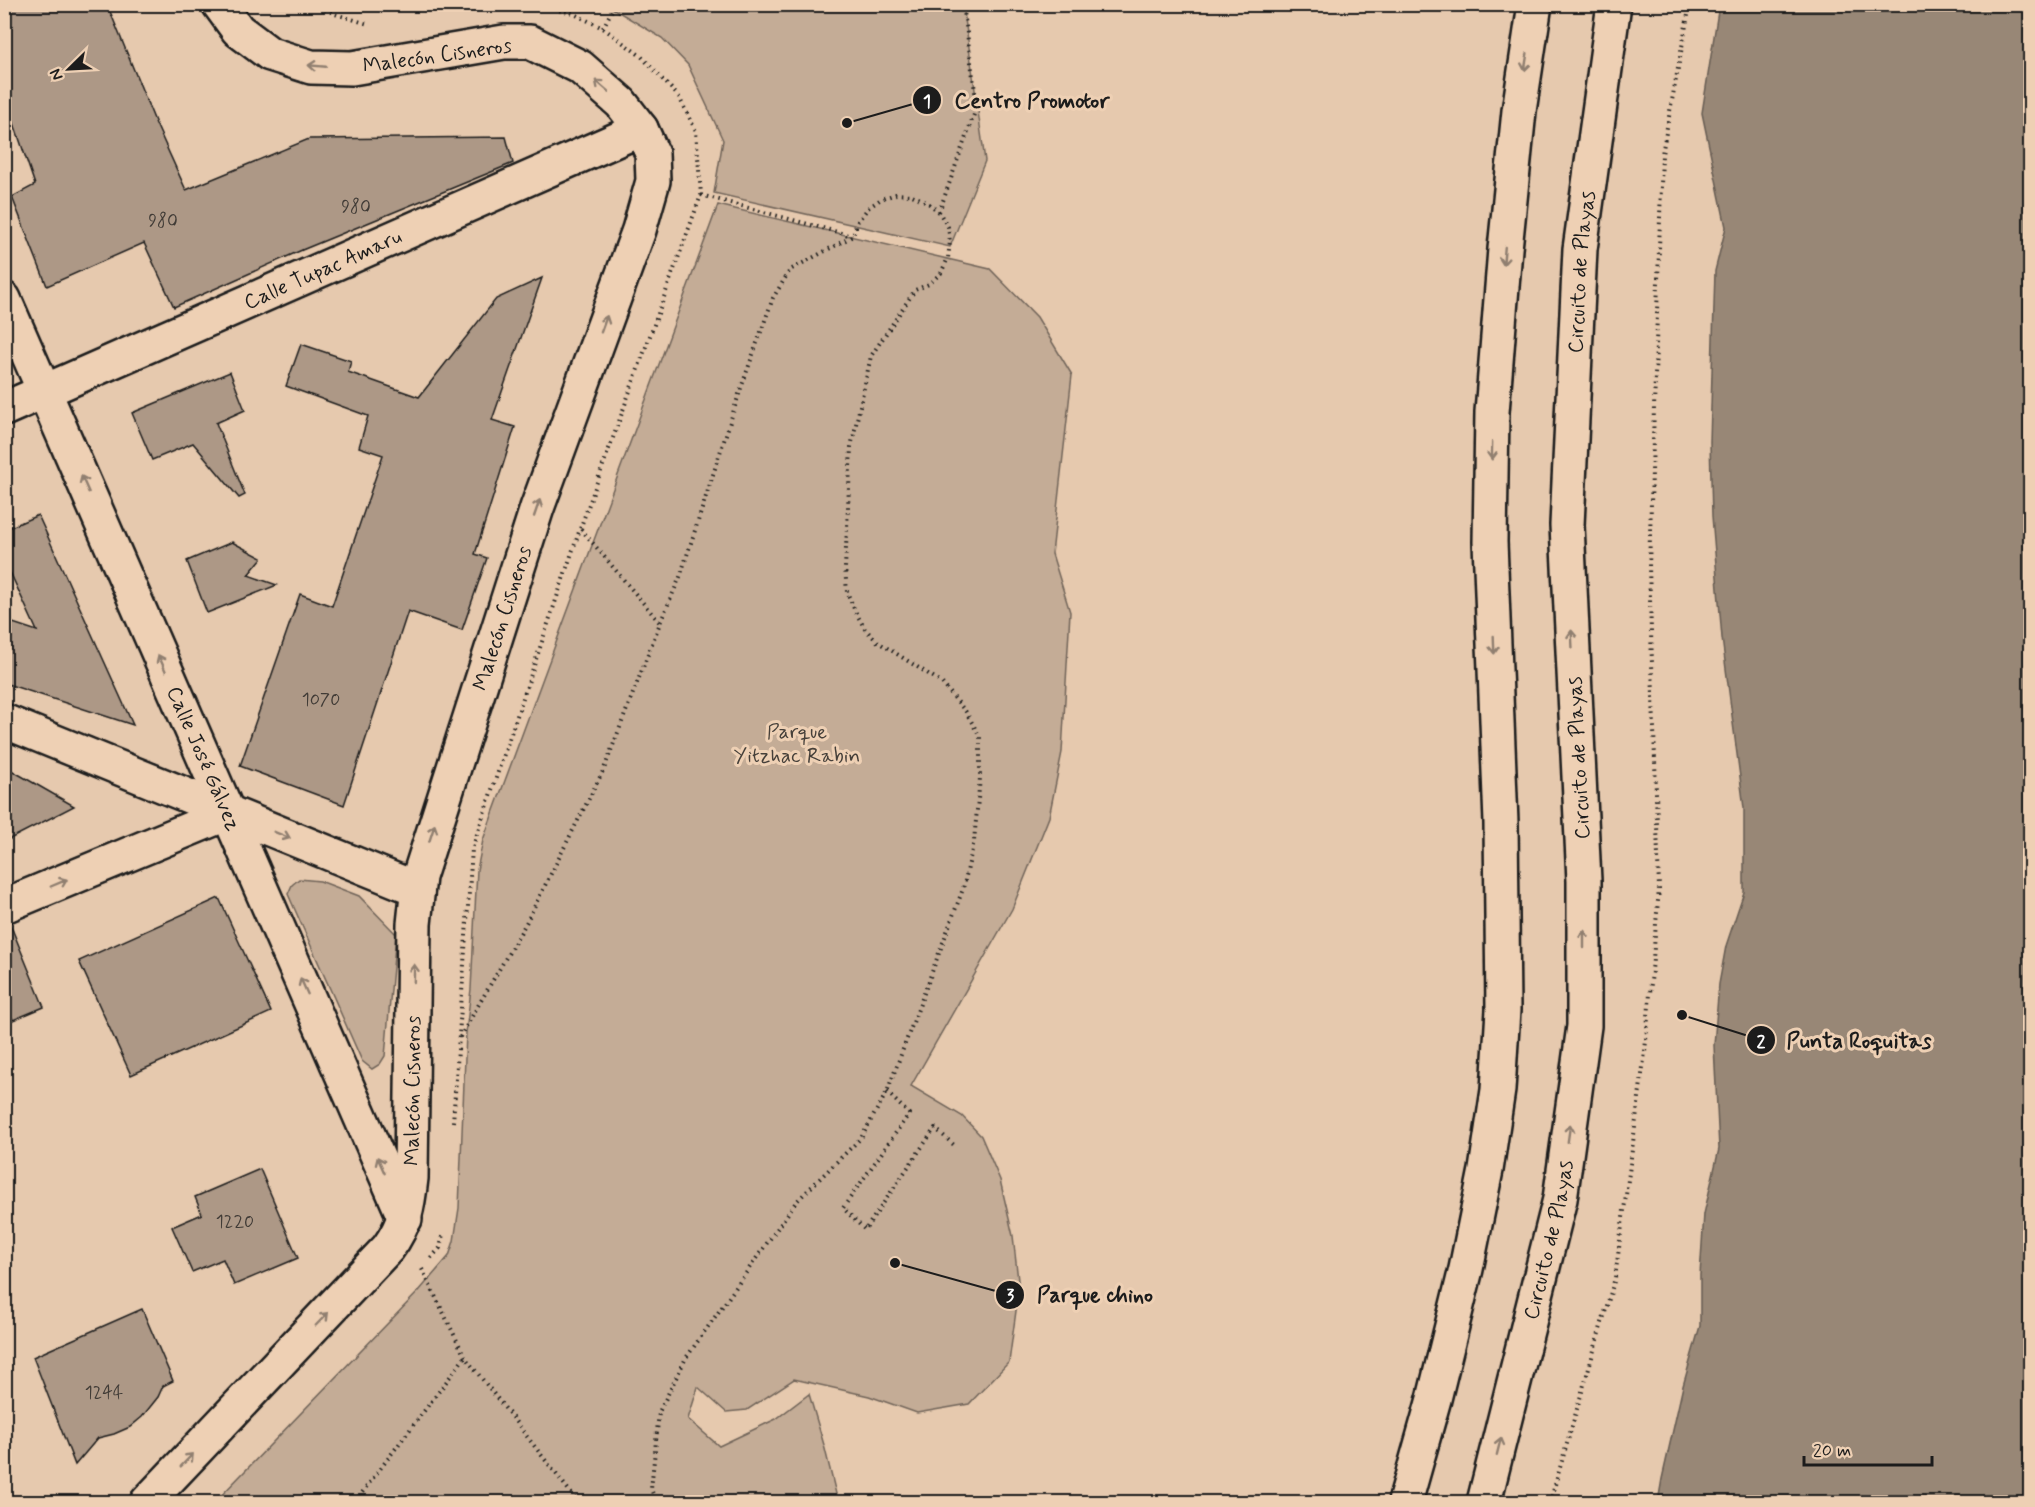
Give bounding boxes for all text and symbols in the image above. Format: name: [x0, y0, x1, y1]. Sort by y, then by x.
street label: Malecón Cisneros: [361, 32, 513, 80]
north arrow: [39, 39, 99, 99]
one-way arrow: [1521, 52, 1532, 72]
one-way arrow: [308, 61, 327, 72]
text: N: [45, 65, 68, 84]
one-way arrow: [595, 79, 610, 93]
callout: Centro Promotor: [912, 80, 1121, 120]
text: Centro Promotor: [955, 88, 1110, 116]
text: 1: [923, 90, 931, 114]
street label: Circuito de Playas: [1562, 189, 1603, 354]
house number: 980: [341, 195, 371, 219]
house number: 980: [148, 209, 178, 233]
street label: Calle Tupac Amaru: [240, 223, 406, 317]
one-way arrow: [1499, 246, 1510, 265]
one-way arrow: [599, 315, 610, 334]
one-way arrow: [1486, 440, 1497, 460]
one-way arrow: [78, 475, 89, 493]
one-way arrow: [533, 499, 544, 517]
street label: Malecón Cisneros: [467, 543, 539, 694]
one-way arrow: [1567, 630, 1578, 650]
one-way arrow: [1489, 635, 1500, 655]
one-way arrow: [156, 654, 168, 672]
street label: Circuito de Playas: [1561, 676, 1597, 840]
street label: Calle José Gálvez: [159, 682, 247, 836]
house number: 1070: [302, 688, 340, 712]
park label: Parque Yitzhac Rabin: [734, 718, 860, 770]
one-way arrow: [428, 824, 439, 843]
one-way arrow: [272, 830, 291, 841]
one-way arrow: [49, 877, 67, 888]
one-way arrow: [1578, 929, 1590, 949]
one-way arrow: [408, 963, 420, 983]
one-way arrow: [297, 978, 309, 996]
street label: Malecón Cisneros: [398, 1016, 428, 1166]
callout: Punta Roquitas: [1746, 1020, 1941, 1060]
text: Punta Roquitas: [1787, 1028, 1932, 1056]
text: 2: [1757, 1030, 1766, 1054]
one-way arrow: [1564, 1123, 1575, 1143]
one-way arrow: [375, 1156, 386, 1174]
street label: Circuito de Playas: [1517, 1159, 1580, 1323]
house number: 1220: [216, 1210, 254, 1234]
callout: Parque chino: [995, 1275, 1164, 1315]
text: Parque chino: [1037, 1282, 1153, 1310]
text: 3: [1006, 1284, 1015, 1308]
one-way arrow: [314, 1311, 329, 1326]
house number: 1244: [85, 1381, 123, 1405]
scale bar: [1804, 1429, 1932, 1467]
one-way arrow: [1493, 1437, 1505, 1456]
text: 20 m: [1813, 1439, 1851, 1463]
one-way arrow: [180, 1453, 194, 1468]

